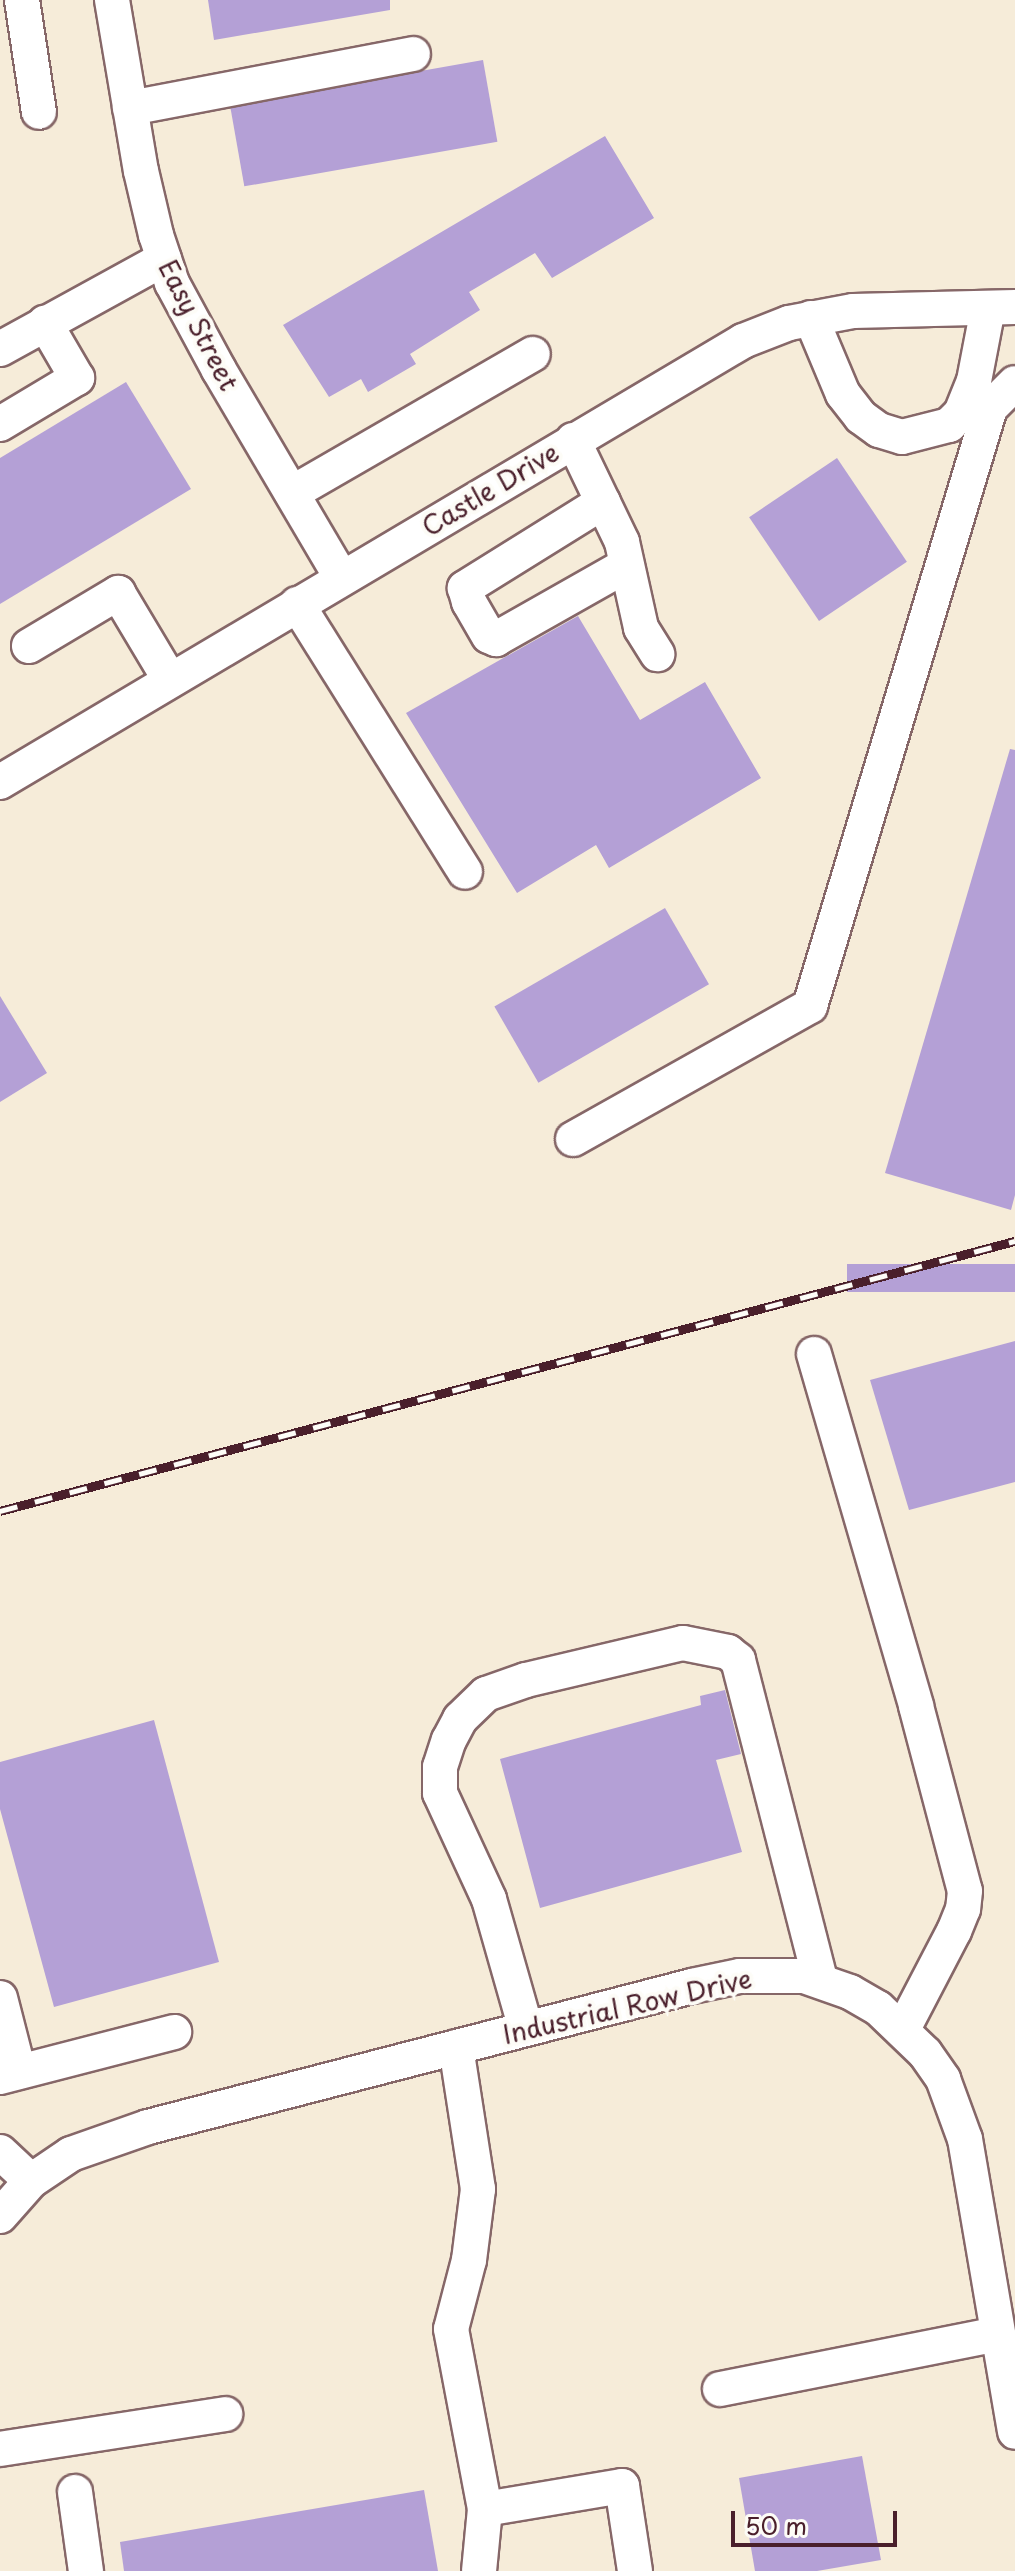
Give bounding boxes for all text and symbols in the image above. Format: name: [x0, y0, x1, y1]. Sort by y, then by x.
street label: Easy Street: [153, 254, 245, 396]
street label: Castle Drive: [416, 436, 564, 542]
street label: Industrial Row Drive: [500, 1962, 754, 2050]
scale bar: [735, 2495, 901, 2545]
text: 50 m: [745, 2507, 807, 2543]

